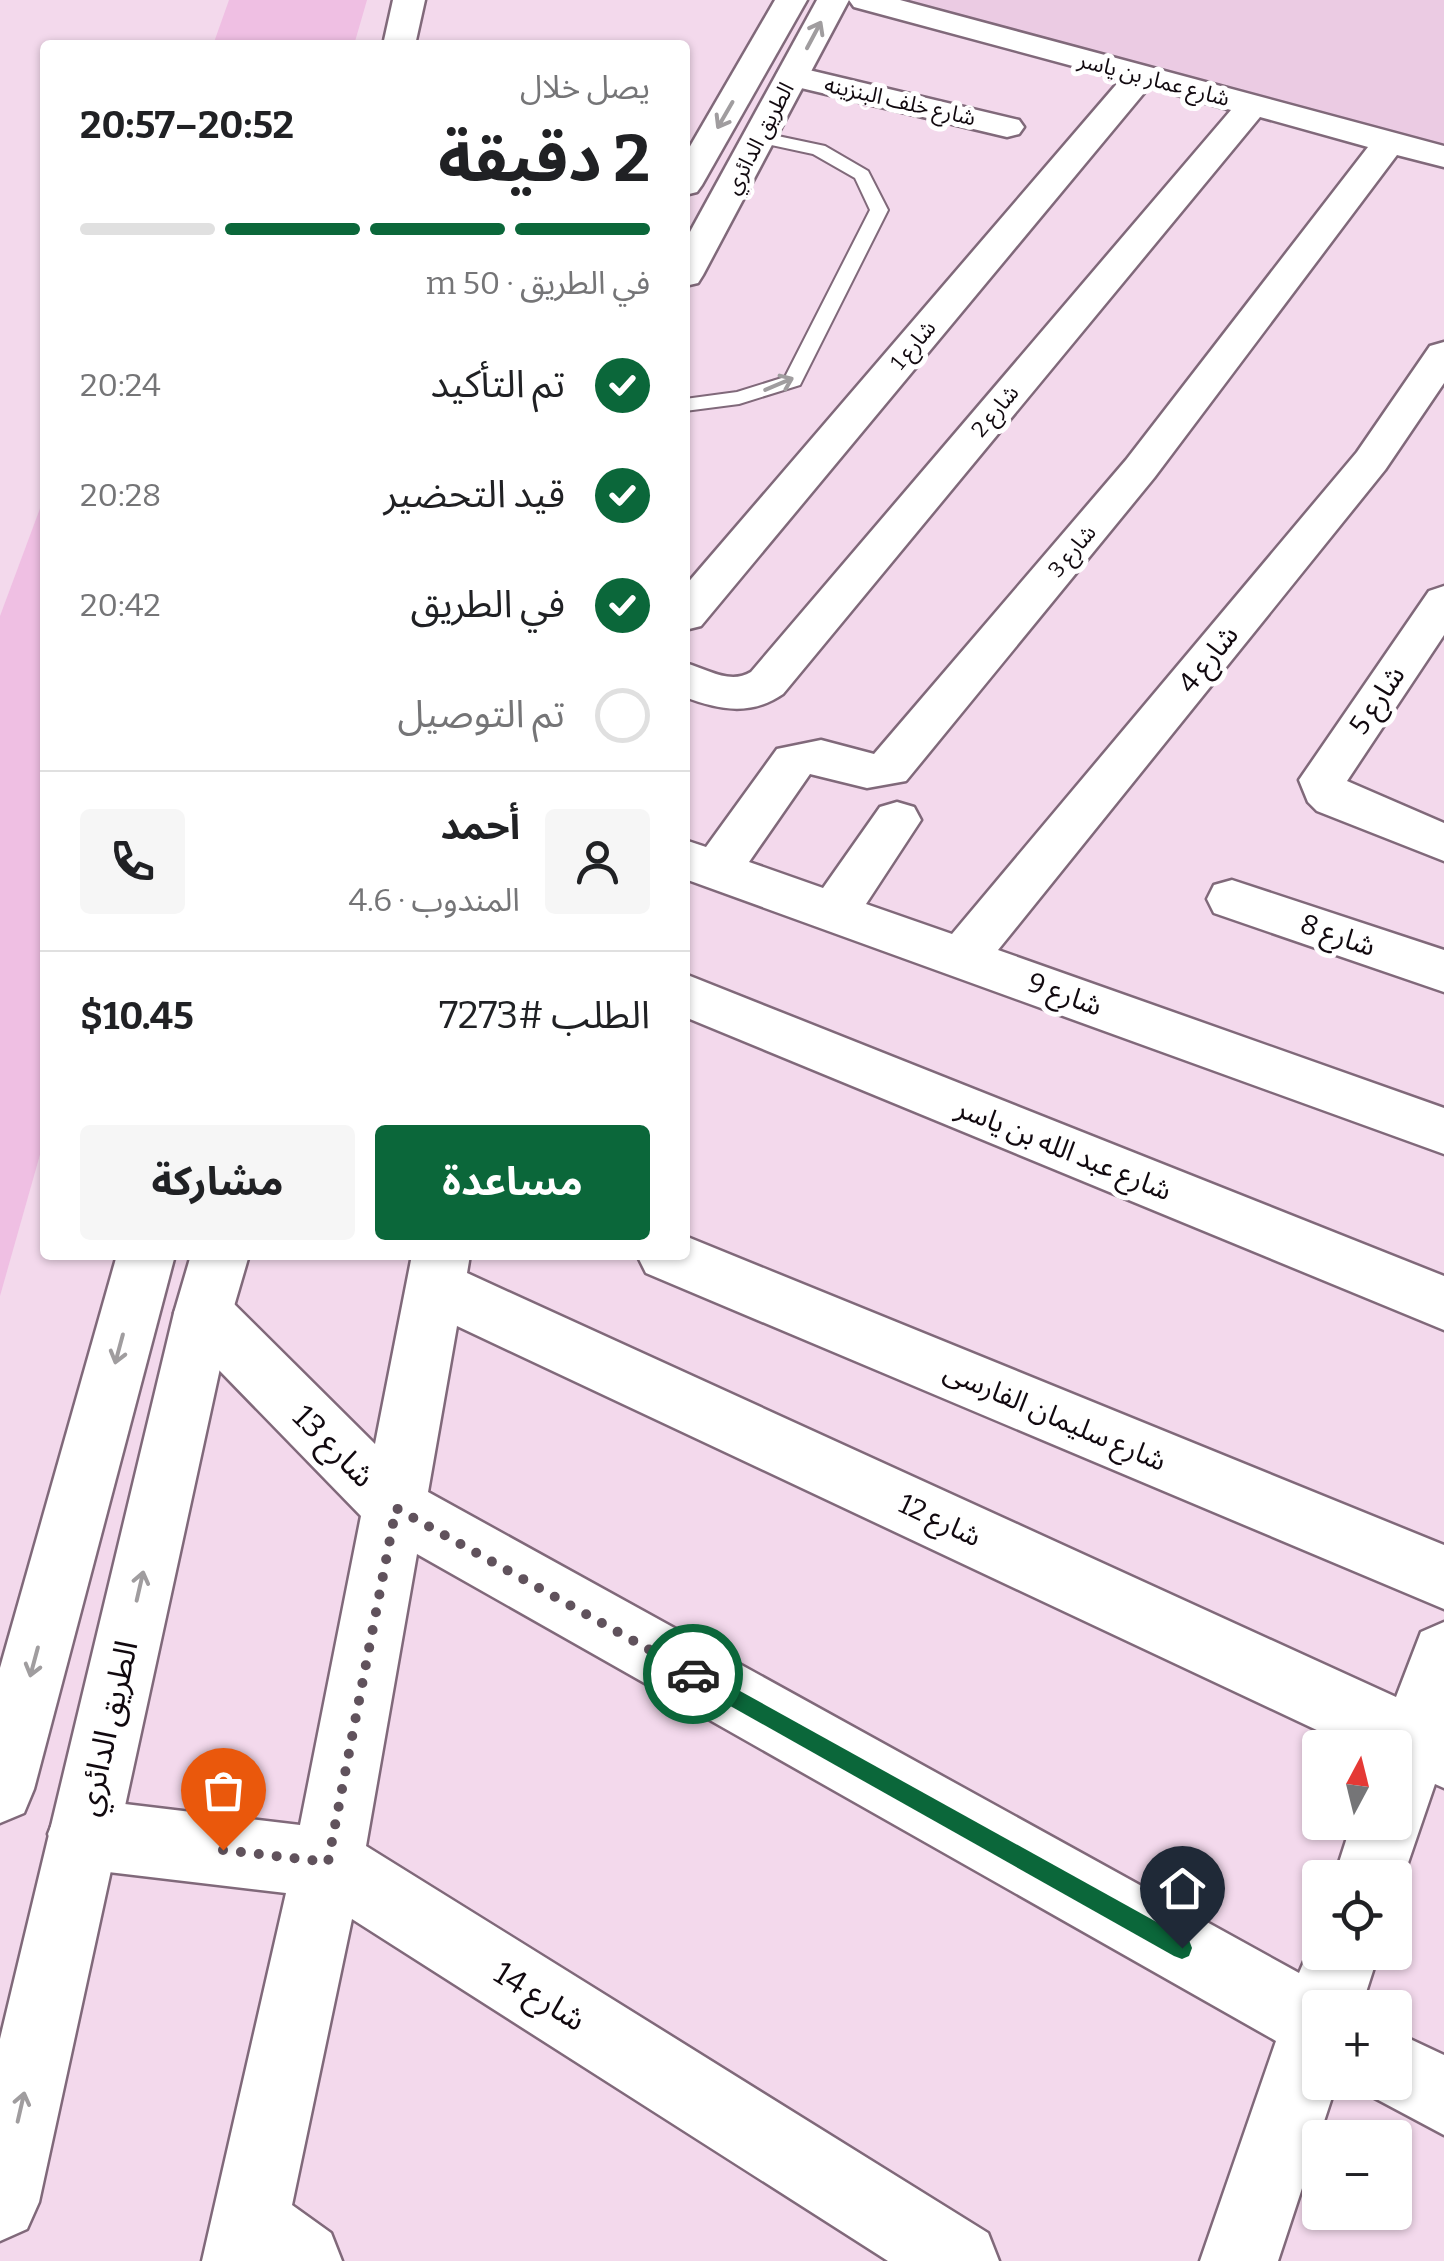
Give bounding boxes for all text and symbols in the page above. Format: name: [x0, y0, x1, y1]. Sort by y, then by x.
one-way arrow: [804, 21, 824, 51]
street label: شارع عمار بن ياسر: [1074, 46, 1232, 115]
text: يصل خلال: [520, 68, 650, 106]
street label: شارع خلف البنزينه: [821, 70, 978, 134]
street label: الطريق الدائري: [718, 78, 802, 200]
one-way arrow: [714, 100, 734, 129]
text: 20:52–20:57: [80, 102, 294, 148]
text: 2 دقيقة: [438, 120, 650, 198]
text: في الطريق · 50 m: [426, 264, 650, 302]
street label: شارع 1: [885, 315, 944, 377]
icon: check: [595, 358, 650, 413]
text: تم التأكيد: [431, 361, 565, 407]
text: 20:24: [80, 366, 161, 404]
one-way arrow: [763, 373, 794, 391]
street label: شارع 2: [966, 380, 1027, 444]
icon: check: [595, 468, 650, 523]
text: قيد التحضير: [383, 471, 565, 517]
text: 20:28: [80, 476, 161, 514]
street label: شارع 3: [1042, 519, 1104, 585]
icon: check: [595, 578, 650, 633]
text: في الطريق: [411, 581, 565, 627]
text: 20:42: [80, 586, 161, 624]
street label: شارع 4: [1171, 619, 1248, 702]
street label: شارع 5: [1342, 660, 1415, 743]
text: تم التوصيل: [397, 691, 565, 737]
text: أحمد: [440, 803, 520, 849]
button: phone: [80, 809, 185, 914]
button: person: [545, 809, 650, 914]
text: المندوب · 4.6: [348, 881, 520, 919]
street label: شارع 8: [1295, 907, 1380, 967]
street label: شارع 9: [1022, 965, 1107, 1026]
text: الطلب #7273: [439, 992, 650, 1038]
text: $10.45: [80, 993, 194, 1039]
street label: شارع عبد الله بن ياسر: [949, 1090, 1176, 1211]
button: مشاركة: [80, 1125, 355, 1240]
button: مساعدة: [375, 1125, 650, 1240]
one-way arrow: [109, 1333, 128, 1364]
street label: شارع سليمان الفارسى: [937, 1354, 1171, 1481]
street label: شارع 13: [282, 1397, 383, 1498]
street label: شارع 12: [892, 1487, 986, 1557]
one-way arrow: [132, 1570, 150, 1602]
courier: [643, 1624, 743, 1724]
street label: الطريق الدائري: [68, 1637, 151, 1820]
one-way arrow: [24, 1646, 43, 1678]
icon: car: [666, 1647, 721, 1702]
north arrow: [1302, 1730, 1412, 1840]
map controls: [1302, 1730, 1412, 2230]
pin: [181, 1748, 266, 1851]
icon: bag: [196, 1763, 251, 1818]
pin: [1140, 1846, 1225, 1949]
button: locate: [1302, 1860, 1412, 1970]
icon: home: [1155, 1861, 1210, 1916]
street label: شارع 14: [485, 1953, 593, 2043]
button: +: [1302, 1990, 1412, 2100]
one-way arrow: [13, 2092, 32, 2124]
button: −: [1302, 2120, 1412, 2230]

